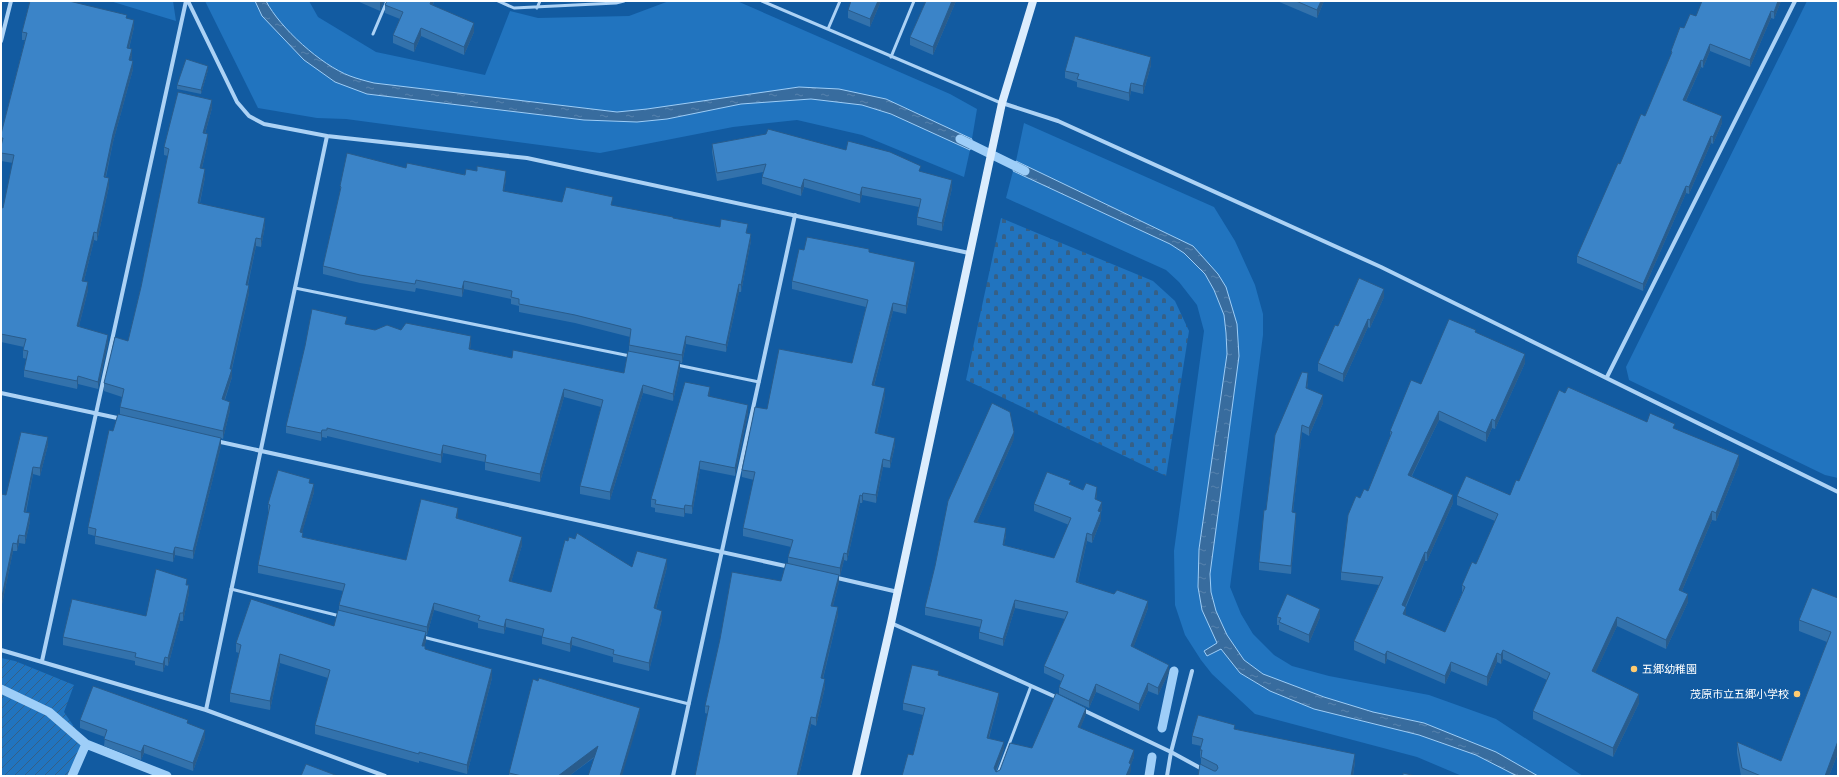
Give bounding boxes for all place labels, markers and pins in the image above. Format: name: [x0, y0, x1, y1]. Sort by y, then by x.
place label: 五郷幼稚園: [1642, 663, 1697, 676]
marker: 五郷幼稚園: [1629, 664, 1639, 674]
place label: 茂原市立五郷小学校: [1690, 688, 1789, 701]
marker: 茂原市立五郷小学校: [1792, 689, 1802, 699]

